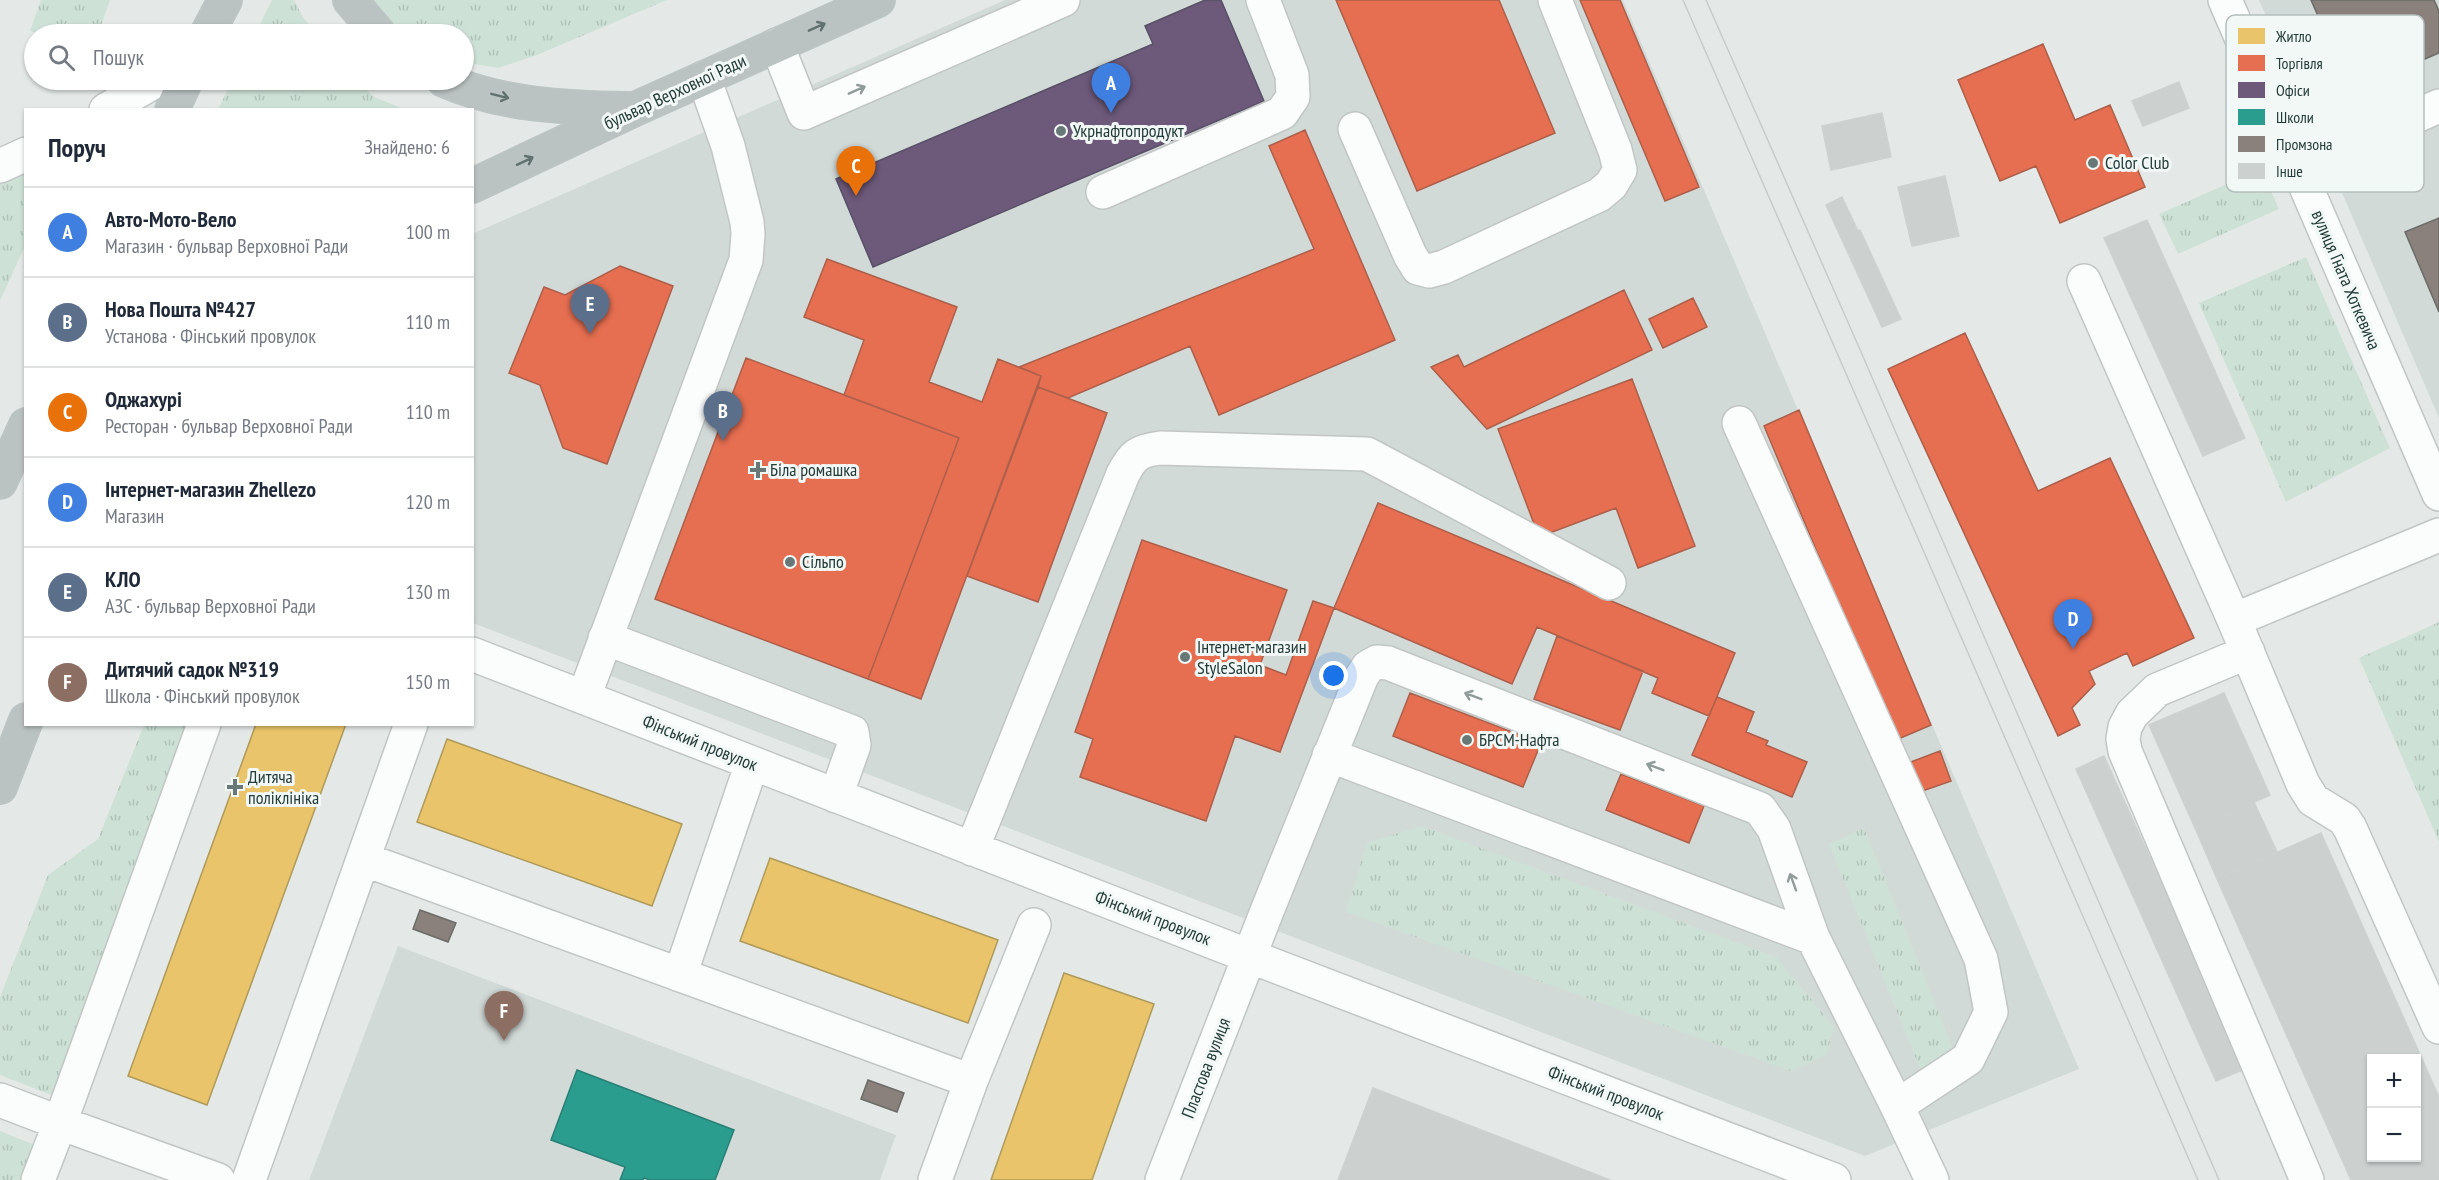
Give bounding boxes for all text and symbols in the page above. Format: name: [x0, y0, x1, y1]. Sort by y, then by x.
legend: [2226, 15, 2424, 192]
one-way arrow: [808, 21, 826, 32]
search box: [24, 24, 474, 90]
text: Житло: [2275, 26, 2312, 46]
icon: search: [45, 41, 78, 74]
text: Пошук: [93, 43, 144, 71]
street label: бульвар Верховної Ради: [600, 49, 750, 135]
text: Торгівля: [2276, 53, 2323, 73]
pin: A: [1092, 63, 1130, 113]
text: Офіси: [2276, 80, 2310, 100]
one-way arrow: [848, 84, 866, 95]
one-way arrow: [490, 91, 509, 103]
text: Школи: [2276, 107, 2314, 127]
place label: Укрнафтопродукт: [1073, 119, 1184, 142]
marker: Укрнафтопродукт: [1054, 124, 1068, 138]
text: Поруч: [48, 131, 106, 164]
text: Знайдено: 6: [364, 134, 450, 160]
text: Промзона: [2276, 134, 2333, 154]
pin: C: [836, 146, 876, 196]
place label: Color Club: [2105, 151, 2169, 174]
one-way arrow: [516, 154, 534, 166]
marker: Color Club: [2086, 156, 2100, 170]
text: Інше: [2276, 161, 2303, 181]
text: Авто-Мото-Вело: [105, 205, 237, 233]
street label: вулиця Гната Хоткевича: [2307, 207, 2386, 353]
text: A: [62, 219, 73, 245]
text: 100 m: [406, 219, 450, 245]
text: Магазин · бульвар Верховної Ради: [105, 233, 348, 259]
pin: E: [570, 284, 610, 334]
text: Нова Пошта №427: [105, 295, 256, 323]
text: B: [63, 309, 72, 335]
text: 110 m: [406, 309, 450, 335]
text: Установа · Фінський провулок: [105, 323, 316, 349]
text: Оджахурі: [105, 385, 182, 413]
pin: B: [704, 392, 742, 441]
text: C: [63, 399, 72, 425]
text: 110 m: [406, 399, 450, 425]
text: Ресторан · бульвар Верховної Ради: [105, 413, 353, 439]
place label: Біла ромашка: [770, 458, 857, 481]
marker: Біла ромашка: [751, 463, 765, 477]
text: Інтернет-магазин Zhellezo: [105, 475, 316, 503]
text: D: [62, 489, 73, 515]
text: 120 m: [406, 489, 450, 515]
text: Магазин: [105, 503, 164, 529]
place label: Сільпо: [802, 550, 844, 573]
marker: Сільпо: [783, 555, 797, 569]
text: КЛО: [105, 565, 141, 593]
text: E: [63, 579, 72, 605]
text: 130 m: [406, 579, 450, 605]
text: АЗС · бульвар Верховної Ради: [105, 593, 316, 619]
pin: D: [2054, 600, 2092, 649]
place label: Інтернет-магазин StyleSalon: [1197, 635, 1307, 679]
marker: Інтернет-магазин StyleSalon: [1178, 650, 1192, 664]
text: Дитячий садок №319: [105, 655, 279, 683]
your location: [1319, 661, 1348, 690]
text: F: [63, 669, 72, 695]
text: 150 m: [406, 669, 450, 695]
text: Школа · Фінський провулок: [105, 683, 300, 709]
one-way arrow: [1464, 690, 1483, 701]
street label: Фінський провулок: [639, 709, 761, 776]
place label: БРСМ-Нафта: [1479, 728, 1559, 751]
marker: БРСМ-Нафта: [1460, 733, 1474, 747]
one-way arrow: [1646, 760, 1664, 771]
place label: Дитяча поліклініка: [248, 765, 319, 809]
marker: Дитяча поліклініка: [226, 778, 244, 796]
one-way arrow: [1787, 874, 1798, 892]
street label: Фінський провулок: [1092, 885, 1214, 950]
pin: F: [484, 992, 524, 1041]
street label: Пластова вулиця: [1176, 1014, 1235, 1121]
map controls: [2367, 1054, 2421, 1162]
button: +: [2367, 1054, 2421, 1108]
street label: Фінський провулок: [1545, 1060, 1667, 1125]
button: −: [2367, 1108, 2421, 1162]

